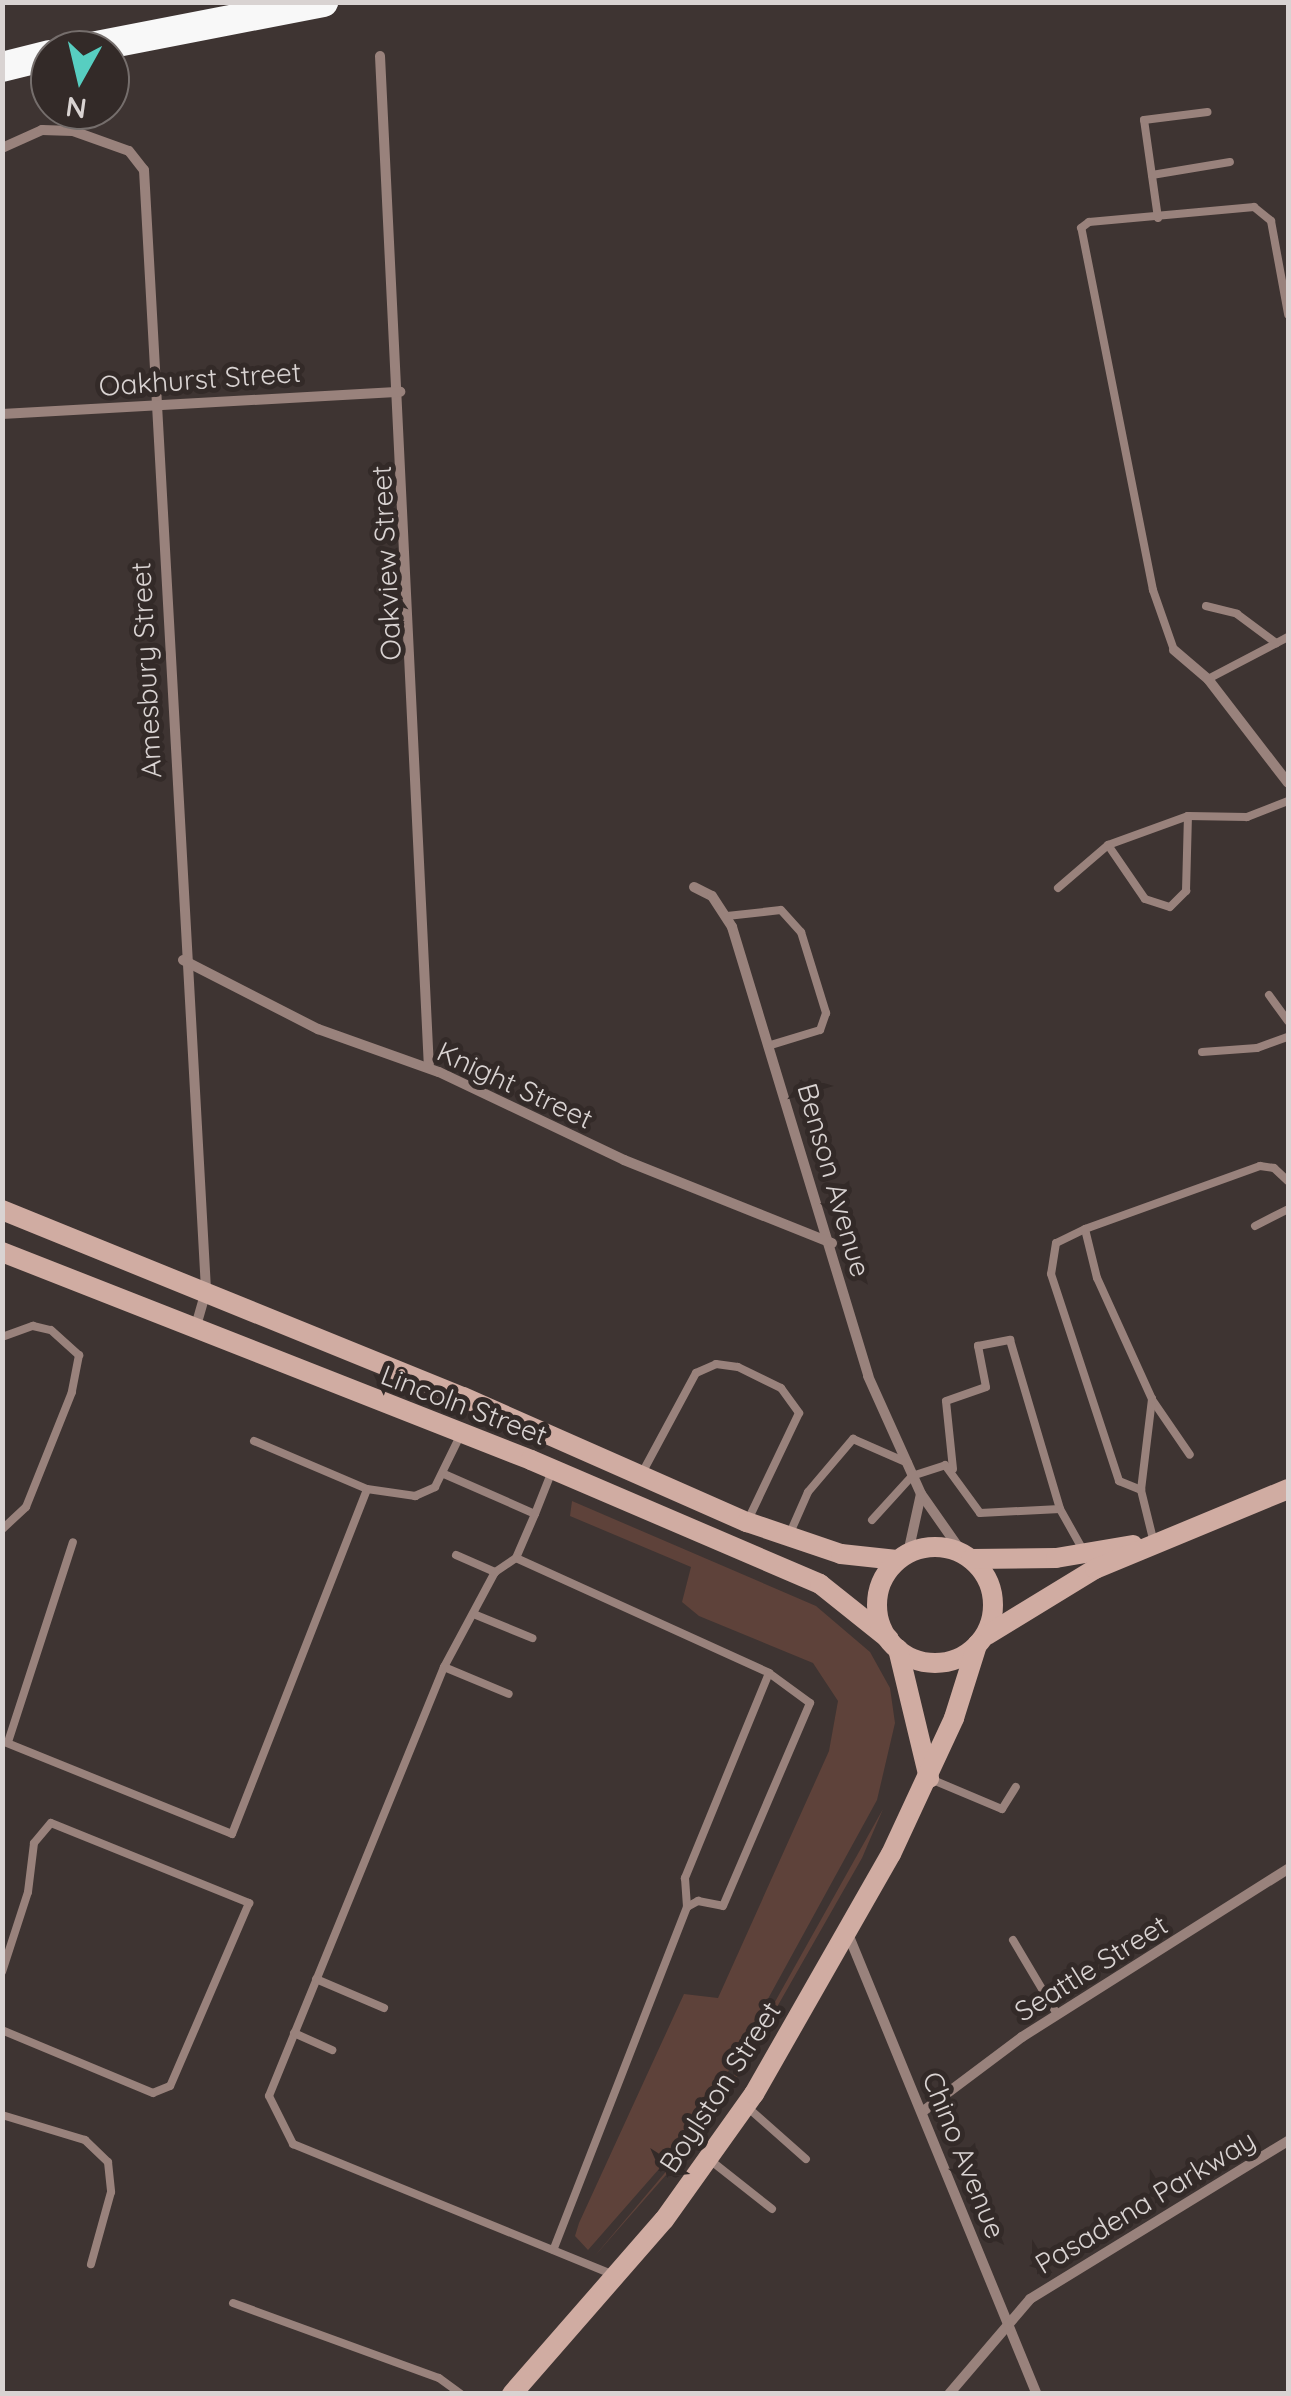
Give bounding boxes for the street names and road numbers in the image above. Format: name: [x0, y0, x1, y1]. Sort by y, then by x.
street label: Oakhurst Street: [98, 355, 302, 403]
street label: Oakview Street: [364, 465, 408, 661]
street label: Amesbury Street: [124, 561, 168, 779]
street label: Knight Street: [432, 1034, 598, 1136]
street label: Benson Avenue: [790, 1079, 878, 1281]
street label: Lincoln Street: [376, 1358, 552, 1452]
street label: Seattle Street: [1008, 1908, 1174, 2028]
street label: Boylston Street: [652, 1995, 788, 2179]
street label: Chino Avenue: [915, 2067, 1013, 2243]
street label: Pasadena Parkway: [1029, 2123, 1261, 2281]

